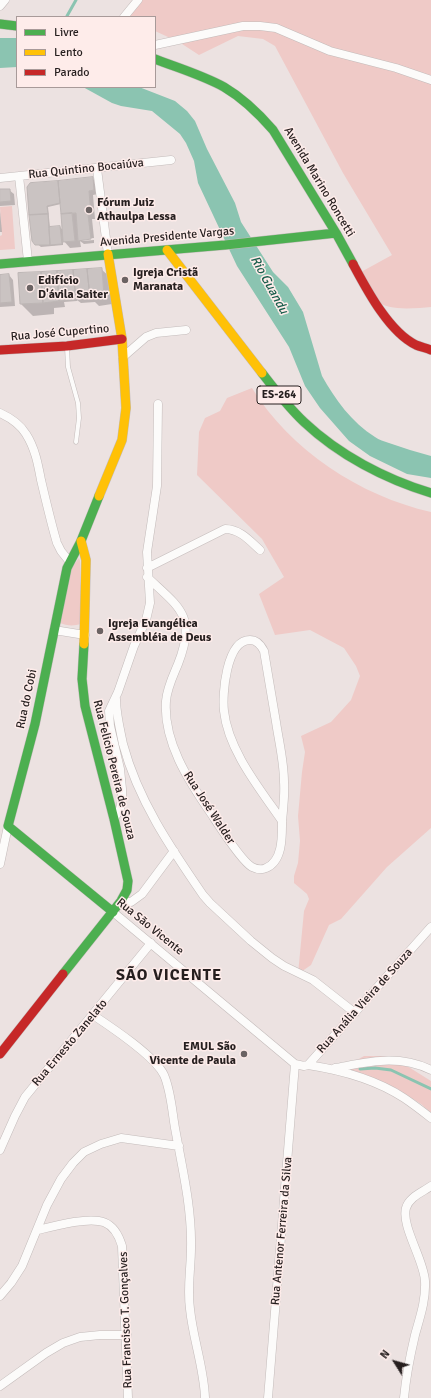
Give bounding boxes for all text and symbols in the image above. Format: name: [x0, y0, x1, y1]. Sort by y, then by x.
legend: [16, 16, 156, 88]
text: Livre: [54, 25, 79, 40]
text: Lento: [54, 45, 83, 60]
text: Parado: [54, 65, 90, 80]
street label: Avenida Marino Roncetti: [280, 124, 358, 240]
street label: Rua Quintino Bocaiúva: [28, 156, 144, 182]
place label: Fórum Juiz Athaulpa Lessa: [97, 196, 176, 224]
marker: Fórum Juiz Athaulpa Lessa: [84, 205, 94, 215]
street label: Avenida Presidente Vargas: [99, 224, 235, 250]
water label: Rio Guandu: [247, 253, 291, 317]
place label: Igreja Cristã Maranata: [133, 266, 198, 294]
place label: Edifício D'ávila Saiter: [38, 274, 108, 302]
marker: Igreja Cristã Maranata: [120, 275, 130, 285]
marker: Edifício D'ávila Saiter: [25, 283, 35, 293]
street label: Rua José Cupertino: [10, 322, 110, 344]
road number: ES-264: [257, 386, 301, 404]
place label: Igreja Evangélica Assembléia de Deus: [108, 617, 211, 645]
marker: Igreja Evangélica Assembléia de Deus: [95, 626, 105, 636]
street label: Rua do Cobi: [14, 668, 40, 730]
street label: Rua Felicio Pereira de Souza: [90, 699, 138, 841]
street label: Rua José Walder: [180, 769, 238, 847]
street label: Rua São Vicente: [114, 896, 186, 958]
street label: Rua Anália Vieira de Souza: [314, 946, 416, 1056]
district label: SÃO VICENTE: [116, 966, 222, 986]
street label: Rua Ernesto Zanelato: [29, 997, 111, 1089]
place label: EMUL São Vicente de Paula: [149, 1040, 236, 1068]
marker: EMUL São Vicente de Paula: [239, 1049, 249, 1059]
street label: Rua Antenor Ferreira da Silva: [268, 1156, 296, 1306]
street label: Rua Francisco T. Gonçalves: [116, 1251, 136, 1389]
north arrow: [375, 1342, 415, 1382]
text: N: [378, 1348, 393, 1361]

